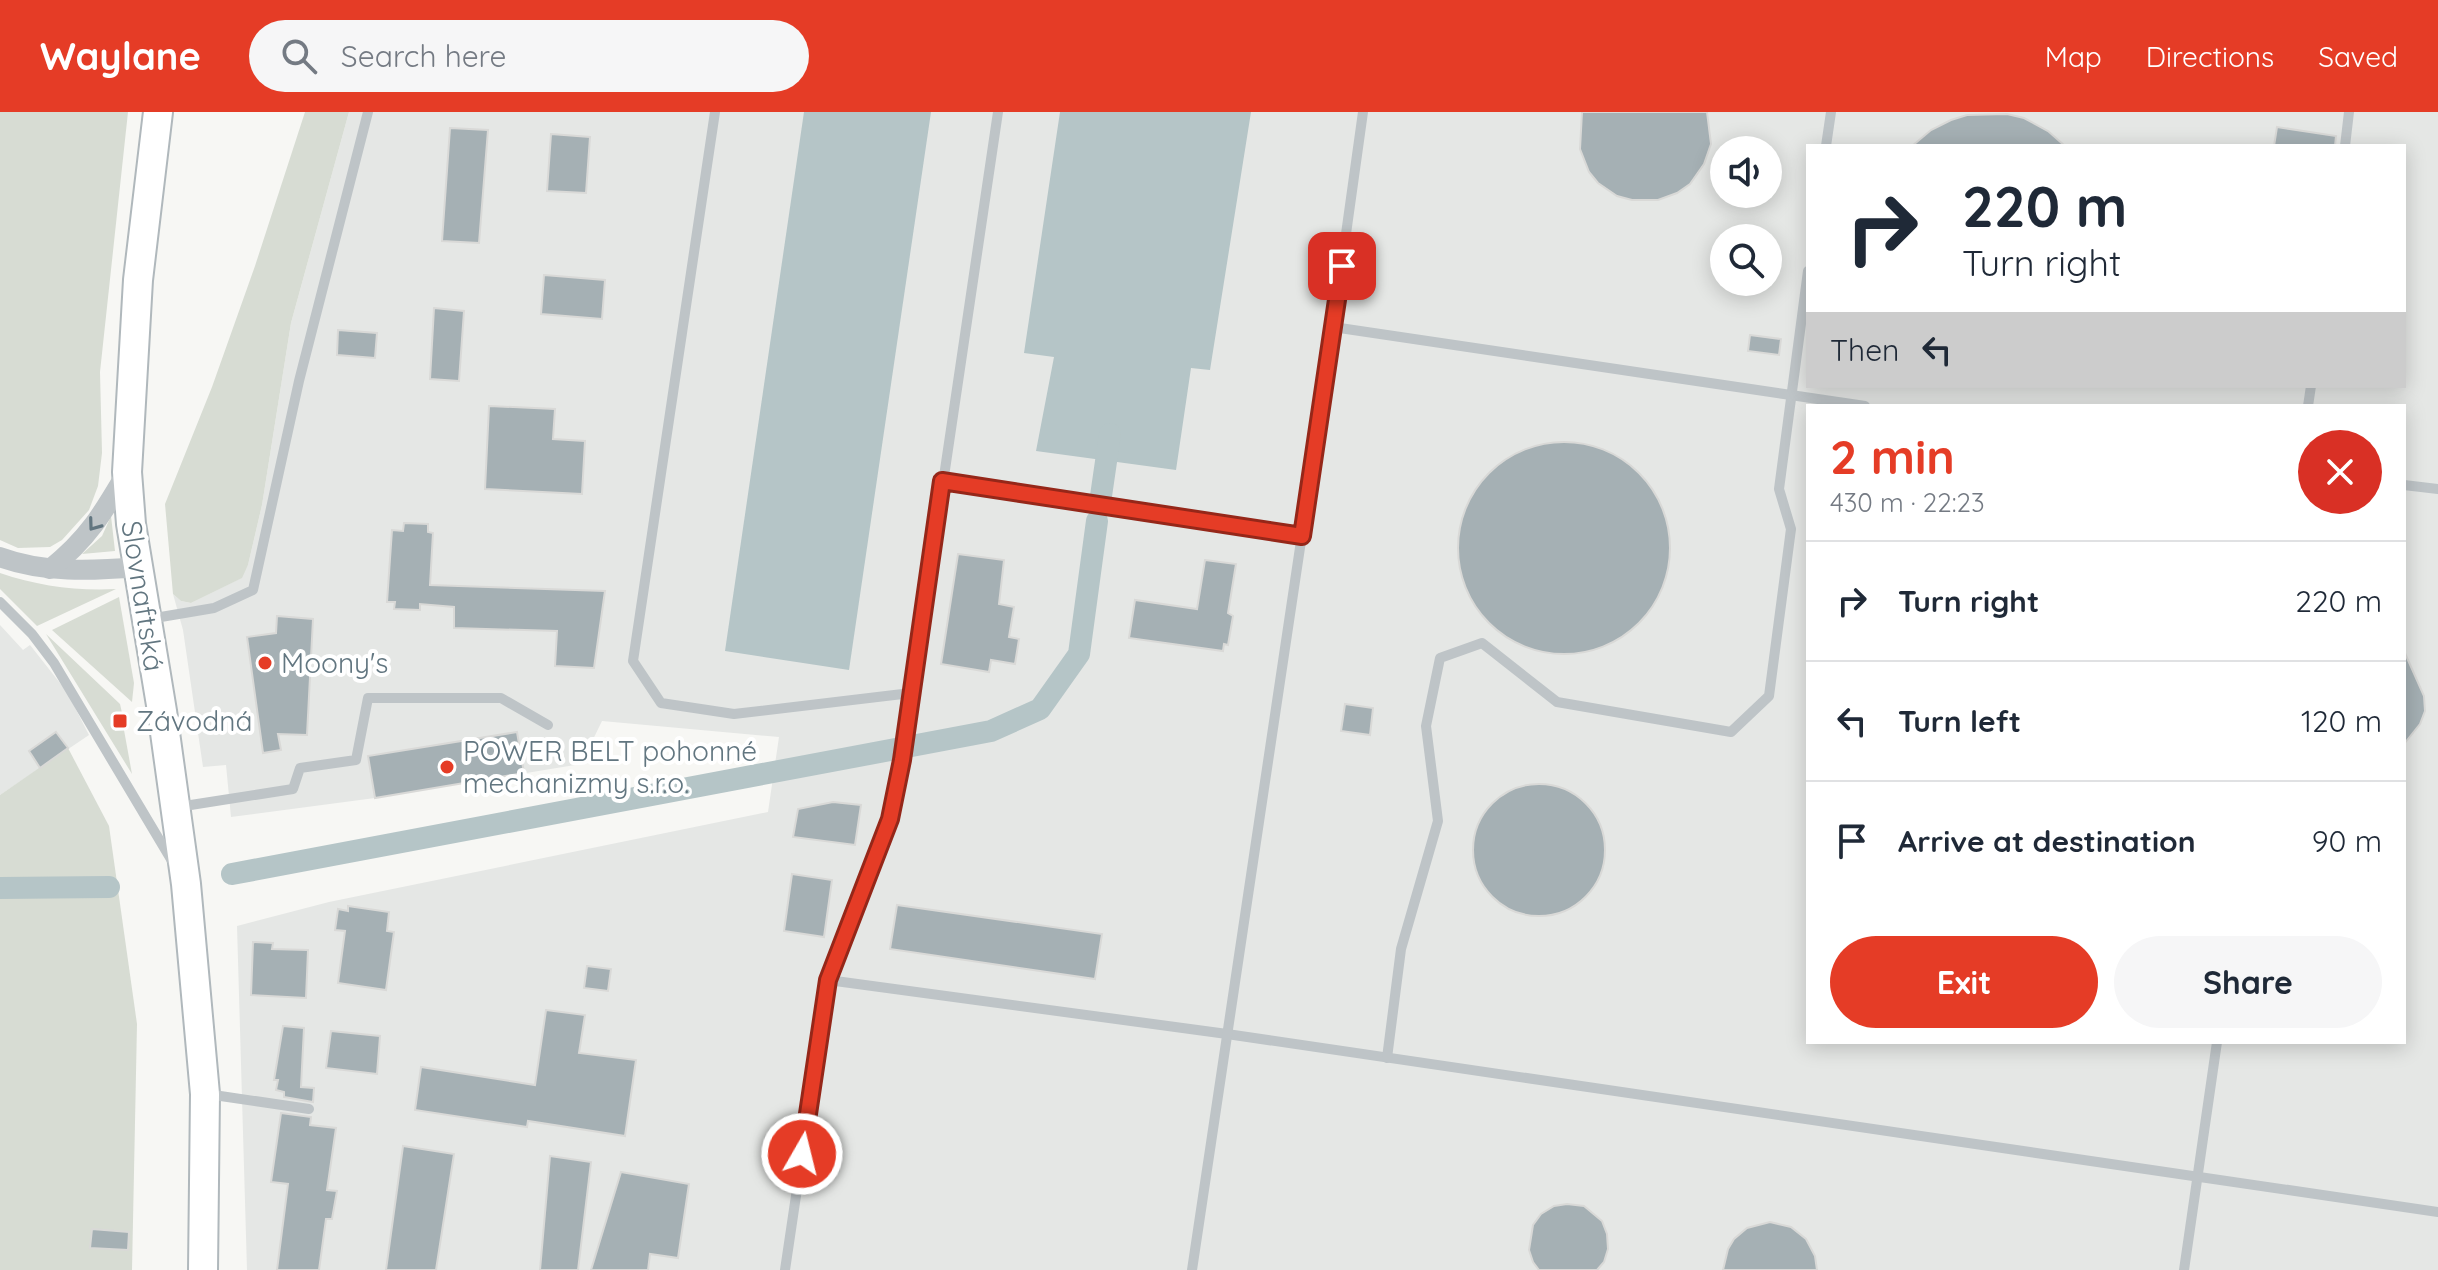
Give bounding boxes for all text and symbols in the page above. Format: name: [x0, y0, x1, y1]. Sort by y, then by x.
search box: [249, 20, 809, 92]
text: Waylane: [40, 32, 201, 80]
icon: search: [277, 34, 321, 78]
text: Search here: [341, 37, 506, 75]
text: Map: [2045, 39, 2102, 74]
text: Directions: [2146, 39, 2274, 74]
text: Saved: [2318, 39, 2398, 74]
map controls: [1710, 136, 1782, 296]
button: sound: [1710, 136, 1782, 208]
text: 220 m: [1962, 171, 2127, 241]
icon: right: [1830, 176, 1934, 280]
button: search: [1710, 224, 1782, 296]
pin: [1308, 232, 1376, 300]
text: Turn right: [1962, 240, 2121, 285]
icon: arrive: [1320, 244, 1364, 288]
icon: left: [1915, 328, 1959, 372]
text: Then: [1830, 331, 1899, 369]
text: 2 min: [1830, 426, 1955, 486]
button: close: [2298, 430, 2382, 514]
text: 430 m · 22:23: [1830, 486, 1985, 519]
one-way arrow: [89, 516, 104, 531]
street label: Slovnaftská: [114, 518, 173, 674]
icon: right: [1830, 579, 1874, 623]
text: Turn right: [1898, 582, 2039, 620]
text: 220 m: [2295, 582, 2382, 620]
place label: Moony's: [281, 645, 388, 680]
marker: Moony's: [256, 654, 274, 672]
icon: left: [1830, 699, 1874, 743]
text: Turn left: [1898, 702, 2021, 740]
text: 120 m: [2301, 702, 2382, 740]
place label: Závodná: [136, 703, 252, 738]
marker: Závodná: [111, 712, 129, 730]
place label: POWER BELT pohonné mechanizmy s.r.o.: [463, 733, 757, 800]
marker: POWER BELT pohonné mechanizmy s.r.o.: [438, 758, 456, 776]
icon: arrive: [1830, 819, 1874, 863]
text: Arrive at destination: [1898, 822, 2196, 860]
text: 90 m: [2312, 822, 2382, 860]
button: Exit: [1830, 936, 2098, 1028]
button: Share: [2114, 936, 2382, 1028]
position arrow: [760, 1112, 844, 1196]

